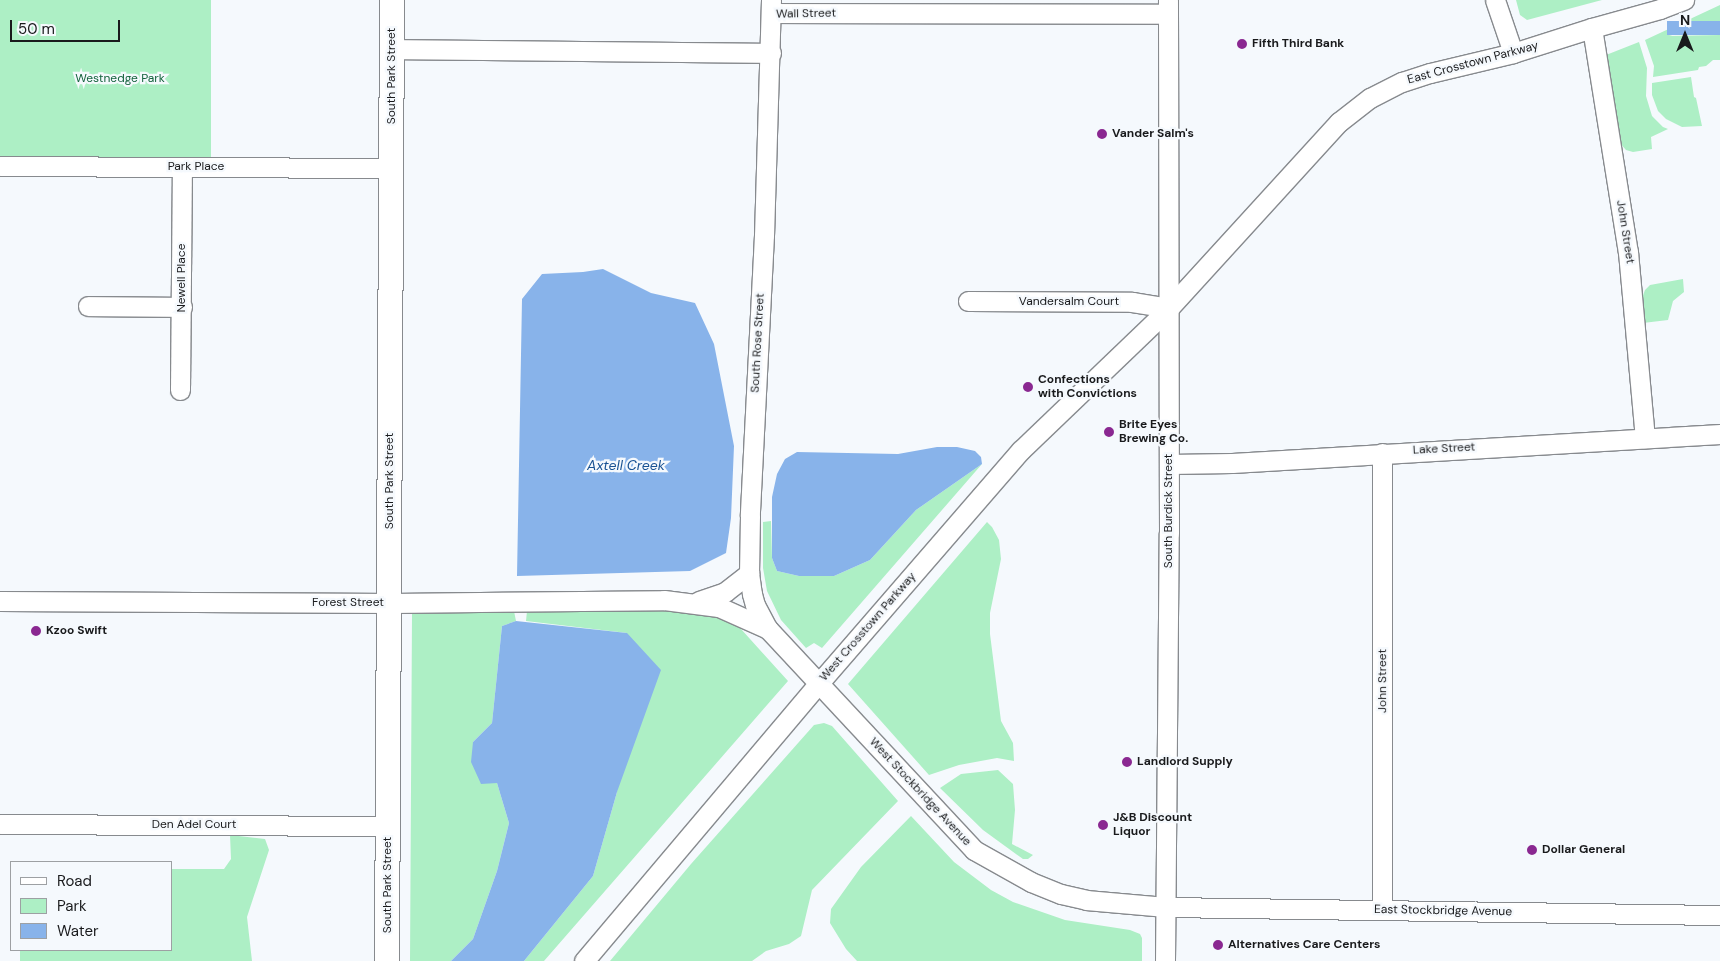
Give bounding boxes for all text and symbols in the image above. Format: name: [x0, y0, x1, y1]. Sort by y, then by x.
street label: Wall Street: [776, 6, 836, 22]
scale bar: [12, 10, 122, 42]
north arrow: [1660, 10, 1710, 60]
text: N: [1680, 11, 1690, 29]
text: 50 m: [18, 19, 55, 39]
street label: South Park Street: [385, 28, 399, 124]
place label: Fifth Third Bank: [1252, 37, 1344, 51]
marker: Fifth Third Bank: [1236, 38, 1248, 50]
street label: East Crosstown Parkway: [1406, 39, 1540, 87]
park label: Westnedge Park: [75, 72, 165, 86]
place label: Vander Salm's: [1112, 127, 1194, 141]
marker: Vander Salm's: [1096, 128, 1108, 140]
street label: Park Place: [168, 160, 224, 174]
street label: John Street: [1613, 199, 1637, 265]
street label: Newell Place: [175, 244, 189, 312]
street label: South Rose Street: [748, 293, 768, 393]
street label: Vandersalm Court: [1019, 295, 1119, 309]
place label: Confections with Convictions: [1038, 373, 1137, 401]
marker: Confections with Convictions: [1022, 381, 1034, 393]
place label: Brite Eyes Brewing Co.: [1119, 418, 1188, 446]
marker: Brite Eyes Brewing Co.: [1103, 426, 1115, 438]
street label: South Park Street: [383, 433, 397, 529]
street label: Lake Street: [1412, 440, 1476, 458]
street label: South Burdick Street: [1162, 454, 1176, 568]
water label: Axtell Creek: [587, 457, 665, 473]
street label: West Crosstown Parkway: [817, 570, 919, 684]
street label: Forest Street: [312, 596, 384, 610]
place label: Kzoo Swift: [46, 624, 107, 638]
marker: Kzoo Swift: [30, 625, 42, 637]
street label: John Street: [1376, 649, 1390, 713]
street label: West Stockbridge Avenue: [866, 735, 974, 849]
place label: Landlord Supply: [1137, 755, 1233, 769]
marker: Landlord Supply: [1121, 756, 1133, 768]
place label: J&B Discount Liquor: [1113, 811, 1192, 839]
street label: Den Adel Court: [152, 818, 236, 832]
marker: J&B Discount Liquor: [1097, 819, 1109, 831]
street label: South Park Street: [381, 837, 395, 933]
place label: Dollar General: [1542, 843, 1625, 857]
marker: Dollar General: [1526, 844, 1538, 856]
legend: [10, 861, 172, 951]
text: Road: [57, 871, 92, 891]
text: Park: [57, 896, 87, 916]
street label: East Stockbridge Avenue: [1374, 903, 1512, 919]
text: Water: [57, 921, 98, 941]
place label: Alternatives Care Centers: [1228, 938, 1380, 952]
marker: Alternatives Care Centers: [1212, 939, 1224, 951]

